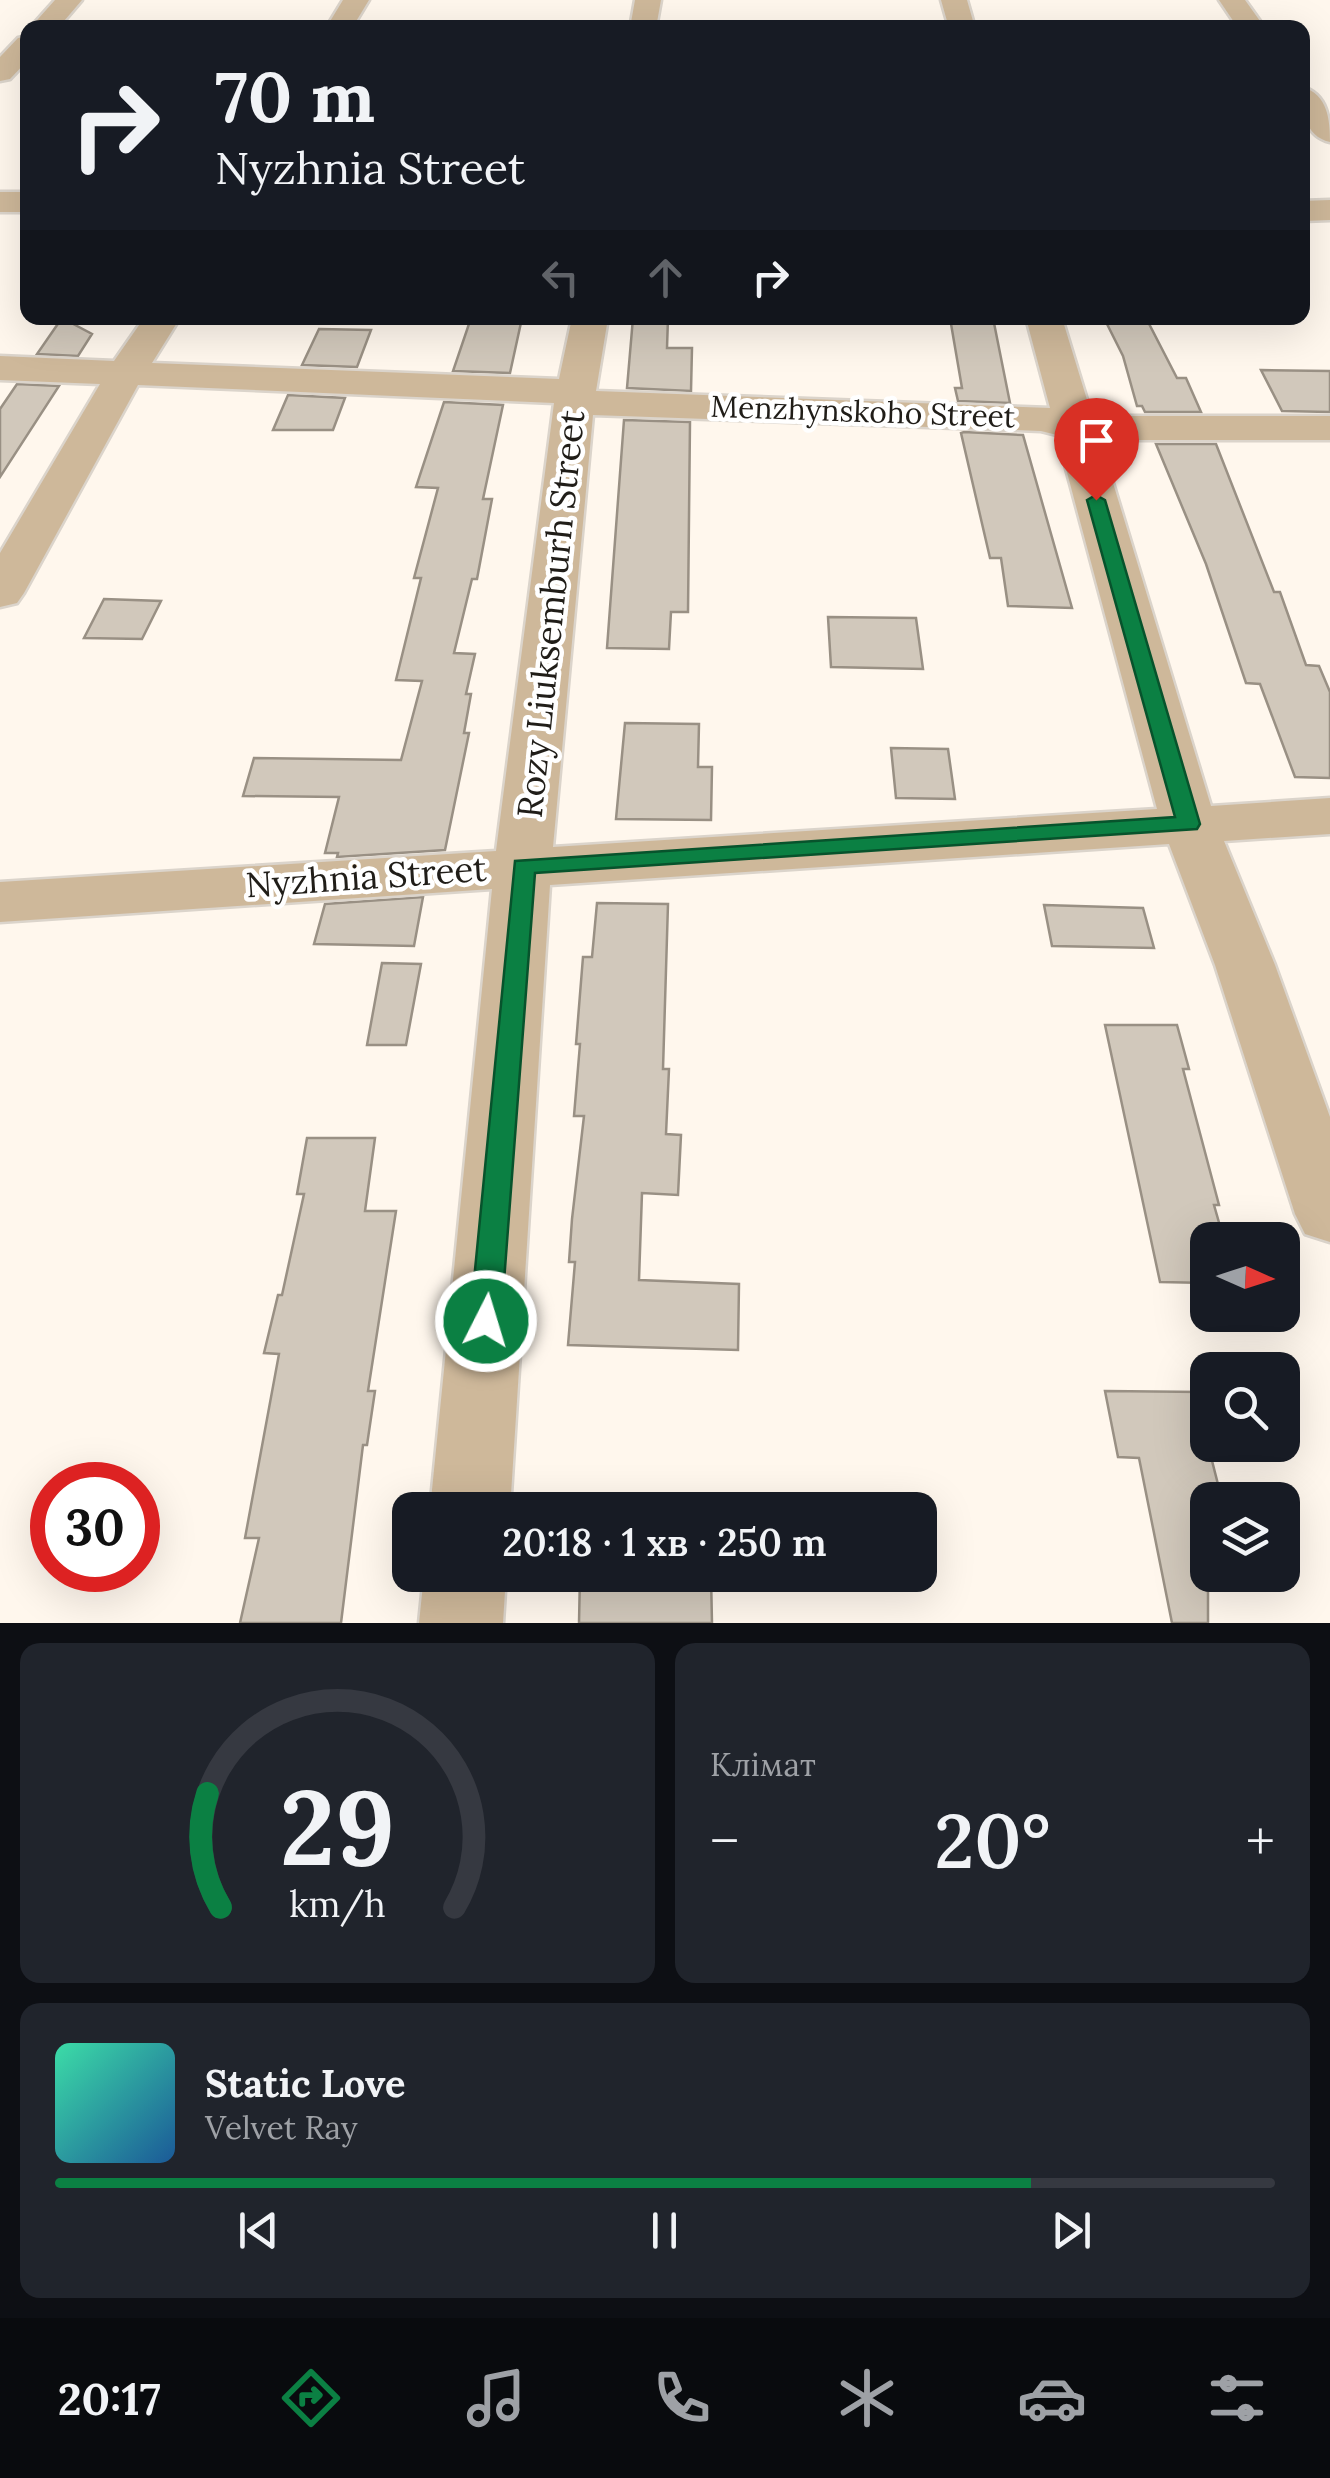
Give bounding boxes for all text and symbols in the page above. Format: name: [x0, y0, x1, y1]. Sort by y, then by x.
text: 70 m: [215, 52, 375, 141]
icon: right: [50, 60, 180, 190]
text: Nyzhnia Street: [215, 139, 525, 196]
icon: left: [533, 250, 588, 305]
icon: ahead: [638, 250, 693, 305]
icon: right: [743, 250, 798, 305]
street label: Menzhynskoho Street: [710, 387, 1016, 436]
pin: [1054, 398, 1139, 501]
street label: Rozy Liuksemburh Street: [507, 407, 594, 820]
icon: arrive: [1069, 413, 1124, 468]
street label: Nyzhnia Street: [244, 846, 488, 907]
north arrow: [1190, 1222, 1300, 1332]
map controls: [1190, 1222, 1300, 1592]
position arrow: [434, 1269, 538, 1373]
button: search: [1190, 1352, 1300, 1462]
speed limit sign: 30: [30, 1462, 160, 1592]
button: layers: [1190, 1482, 1300, 1592]
text: 20:18 · 1 хв · 250 m: [502, 1518, 827, 1566]
text: Клімат: [710, 1744, 816, 1785]
text: 29: [280, 1760, 395, 1893]
text: 20°: [934, 1793, 1051, 1889]
text: −: [710, 1806, 739, 1876]
text: +: [1246, 1806, 1275, 1876]
text: km/h: [289, 1881, 386, 1927]
text: Static Love: [205, 2059, 405, 2107]
text: Velvet Ray: [205, 2107, 358, 2148]
icon: previous: [231, 2203, 286, 2258]
icon: pause: [637, 2203, 692, 2258]
icon: next: [1044, 2203, 1099, 2258]
icon: directions: [276, 2363, 346, 2433]
icon: music: [461, 2363, 531, 2433]
icon: phone: [647, 2363, 717, 2433]
icon: climate: [832, 2363, 902, 2433]
icon: car: [1017, 2363, 1087, 2433]
icon: filters: [1202, 2363, 1272, 2433]
text: 20:17: [58, 2370, 161, 2427]

